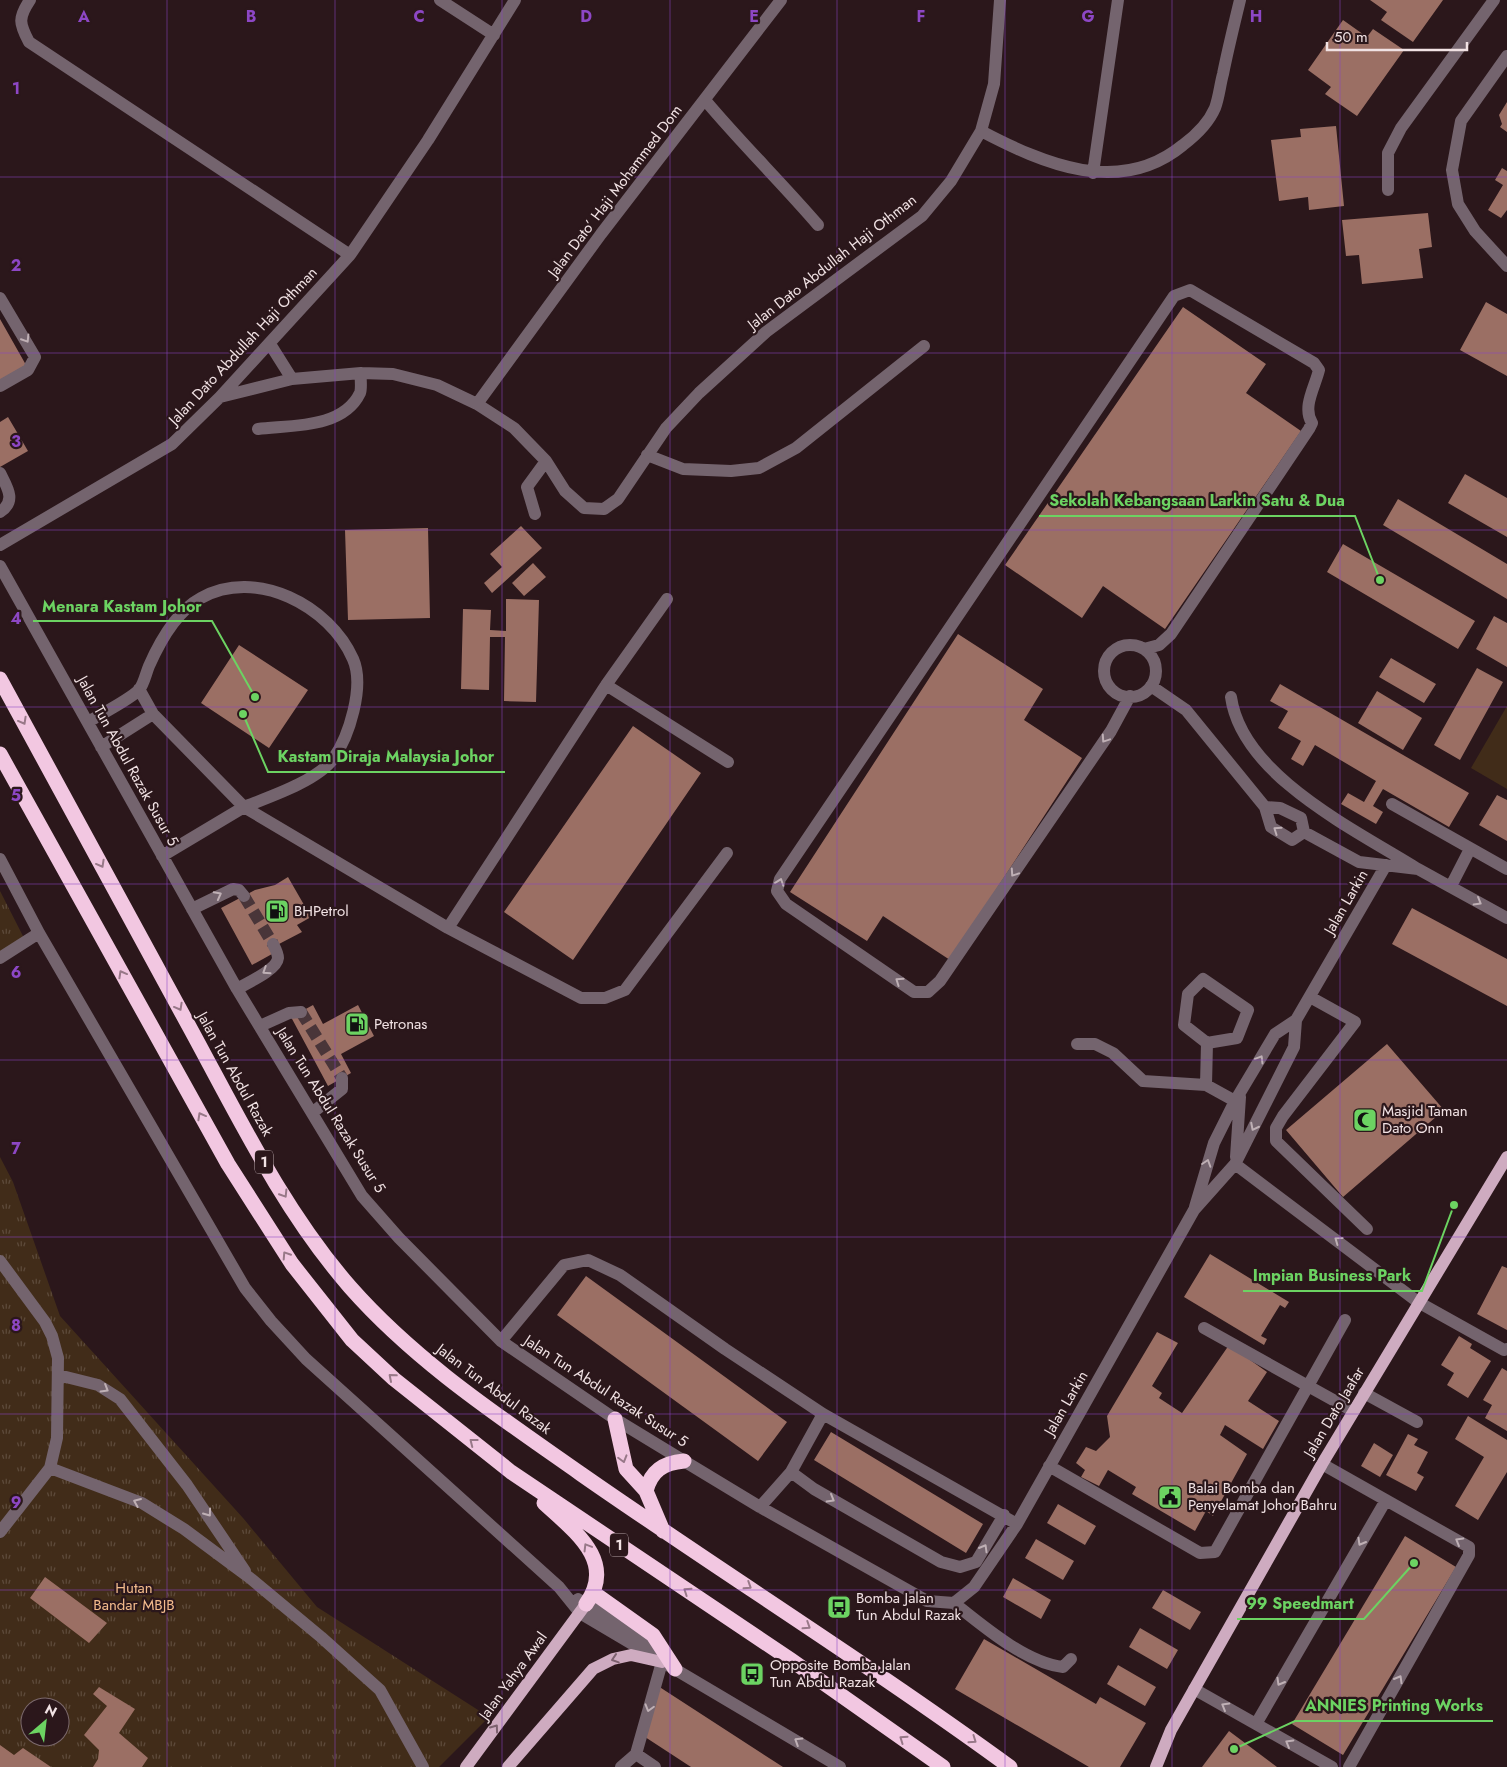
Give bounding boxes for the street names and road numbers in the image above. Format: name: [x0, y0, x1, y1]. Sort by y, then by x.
street label: Jalan Dato’ Haji Mohammed Dom: [542, 100, 687, 283]
street label: Jalan Dato Abdullah Haji Othman: [741, 189, 921, 336]
street label: Jalan Dato Abdullah Haji Othman: [162, 262, 322, 431]
street label: Jalan Tun Abdul Razak Susur 5: [71, 670, 184, 850]
street label: Jalan Larkin: [1318, 866, 1373, 940]
street label: Jalan Tun Abdul Razak: [191, 1006, 279, 1140]
street label: Jalan Tun Abdul Razak Susur 5: [270, 1021, 391, 1197]
road number: 1: [255, 1150, 273, 1174]
street label: Jalan Tun Abdul Razak Susur 5: [518, 1328, 692, 1452]
street label: Jalan Tun Abdul Razak: [430, 1337, 556, 1440]
street label: Jalan Dato Jaafar: [1297, 1362, 1370, 1463]
street label: Jalan Larkin: [1038, 1367, 1093, 1441]
road number: 1: [610, 1534, 628, 1556]
street label: Jalan Yahya Awal: [472, 1627, 553, 1726]

